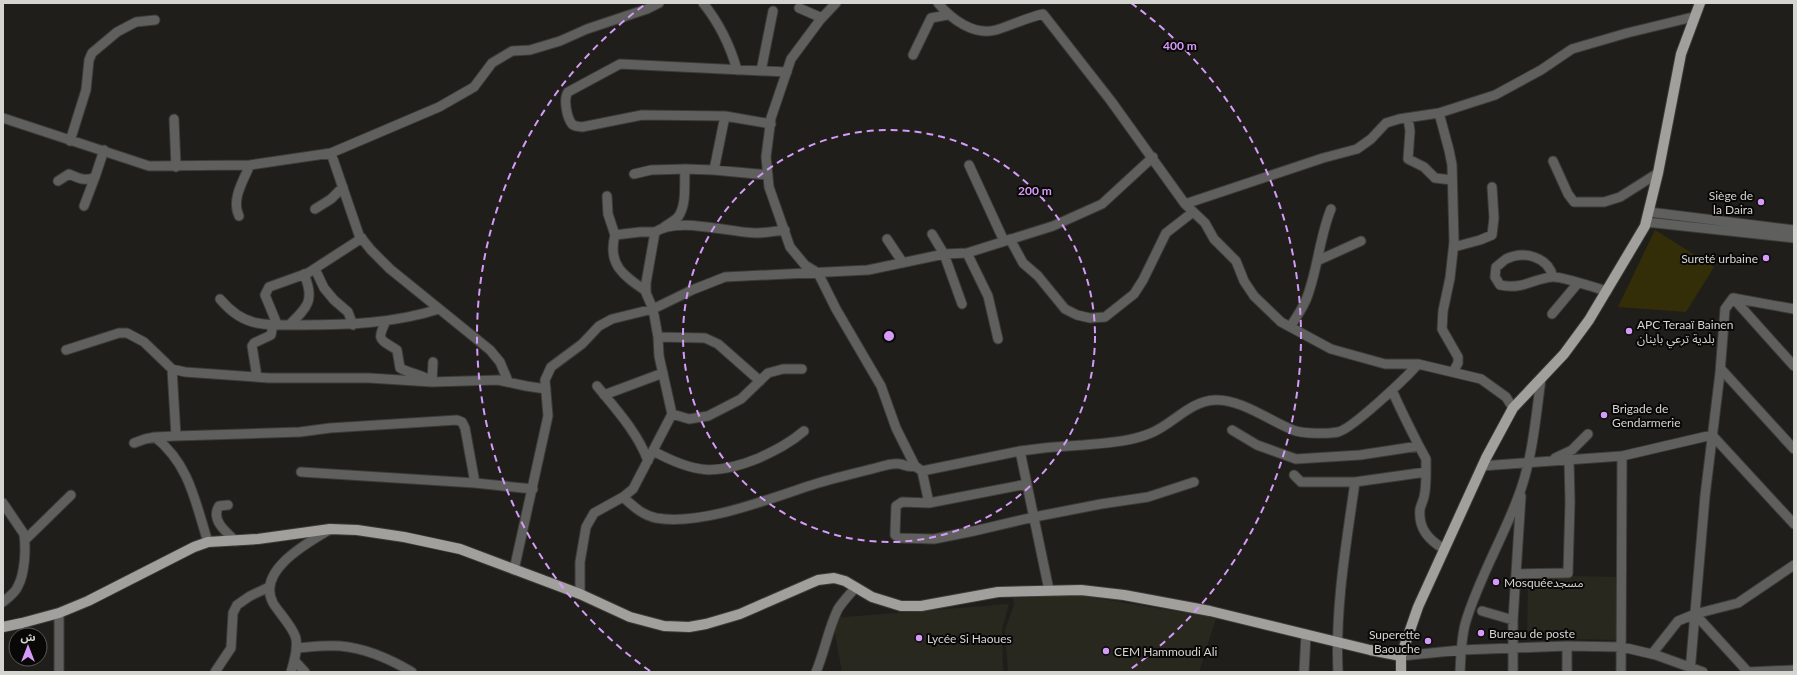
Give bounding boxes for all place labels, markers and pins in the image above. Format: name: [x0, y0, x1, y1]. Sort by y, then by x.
place label: Siège de la Daira: [1709, 188, 1753, 217]
marker: Siège de la Daira: [1756, 197, 1766, 207]
place label: Sureté urbaine: [1681, 251, 1758, 266]
marker: Sureté urbaine: [1761, 253, 1771, 263]
place label: APC Teraaï Bainen بلدية ترعي باينان: [1637, 317, 1733, 348]
marker: APC Teraaï Bainen بلدية ترعي باينان: [1624, 326, 1634, 336]
centre of rings: [882, 329, 896, 343]
place label: Brigade de Gendarmerie: [1612, 401, 1681, 430]
marker: Brigade de Gendarmerie: [1599, 410, 1609, 420]
place label: Mosquéeمسجد: [1504, 575, 1584, 590]
marker: Mosquéeمسجد: [1491, 577, 1501, 587]
place label: Bureau de poste: [1489, 626, 1575, 641]
place label: Superette Baouche: [1369, 627, 1420, 656]
marker: Bureau de poste: [1476, 628, 1486, 638]
place label: Lycée Si Haoues: [927, 631, 1012, 646]
marker: Lycée Si Haoues: [914, 633, 924, 643]
marker: Superette Baouche: [1423, 636, 1433, 646]
place label: CEM Hammoudi Ali: [1114, 644, 1218, 659]
marker: CEM Hammoudi Ali: [1101, 646, 1111, 656]

